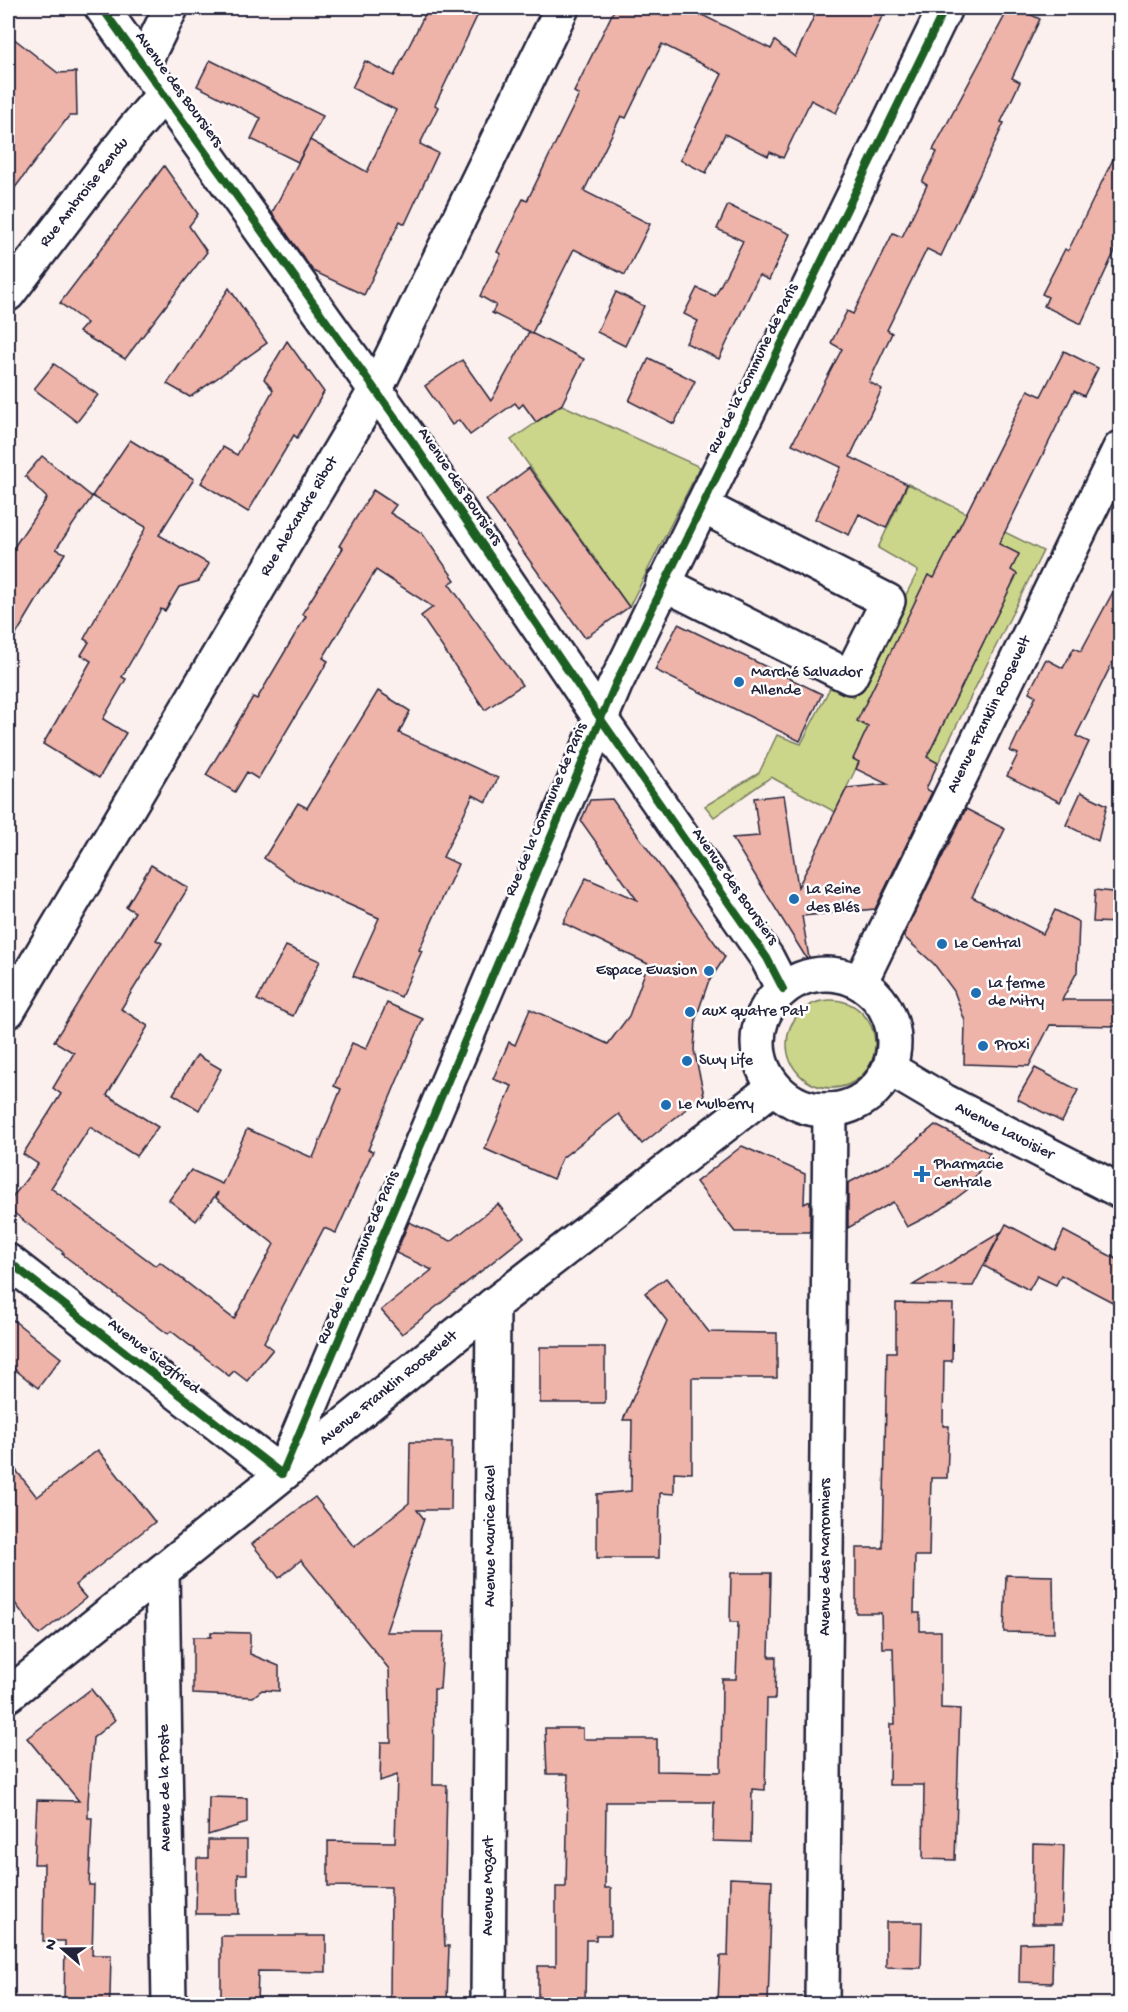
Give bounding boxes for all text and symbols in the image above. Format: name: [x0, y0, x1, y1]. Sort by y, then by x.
street label: Avenue des Boursiers: [130, 29, 227, 152]
street label: Rue Ambroise Rendu: [36, 134, 134, 252]
street label: Rue de la Commune de Paris: [705, 280, 804, 457]
street label: Avenue des Boursiers: [413, 424, 506, 550]
street label: Rue Alexandre Ribot: [257, 452, 344, 580]
street label: Avenue Franklin Roosevelt: [944, 632, 1037, 797]
place label: Marché Salvador Allende: [751, 664, 863, 701]
marker: Marché Salvador Allende: [732, 675, 746, 689]
street label: Rue de la Commune de Paris: [502, 719, 593, 900]
street label: Avenue des Boursiers: [687, 825, 782, 950]
place label: La Reine des Blés: [806, 881, 861, 918]
marker: La Reine des Blés: [787, 892, 801, 906]
place label: Le Central: [954, 935, 1021, 954]
marker: Le Central: [935, 937, 949, 951]
place label: Espace Evasion: [596, 962, 697, 981]
marker: Espace Evasion: [702, 964, 716, 978]
place label: La ferme de Mitry: [988, 975, 1046, 1012]
marker: La ferme de Mitry: [969, 986, 983, 1000]
place label: aux quatre Pat': [702, 1003, 809, 1022]
marker: aux quatre Pat': [683, 1005, 697, 1019]
place label: Proxi: [994, 1037, 1030, 1056]
marker: Proxi: [976, 1039, 990, 1053]
place label: Swy Life: [699, 1052, 754, 1071]
marker: Swy Life: [680, 1054, 694, 1068]
place label: Le Mulberry: [678, 1096, 754, 1115]
marker: Le Mulberry: [659, 1098, 673, 1112]
street label: Avenue Lavoisier: [951, 1099, 1058, 1166]
place label: Pharmacie Centrale: [933, 1156, 1004, 1193]
street label: Rue de la Commune de Paris: [314, 1167, 405, 1348]
marker: Pharmacie Centrale: [915, 1167, 929, 1181]
street label: Avenue Siegfried: [103, 1315, 204, 1400]
street label: Avenue Franklin Roosevelt: [316, 1326, 463, 1451]
street label: Avenue Maurice Ravel: [482, 1465, 501, 1607]
street label: Avenue des Marronniers: [817, 1477, 836, 1636]
street label: Avenue de la Poste: [155, 1723, 177, 1852]
street label: Avenue Mozart: [480, 1835, 499, 1936]
north arrow: [33, 1919, 93, 1979]
text: N: [41, 1936, 63, 1953]

